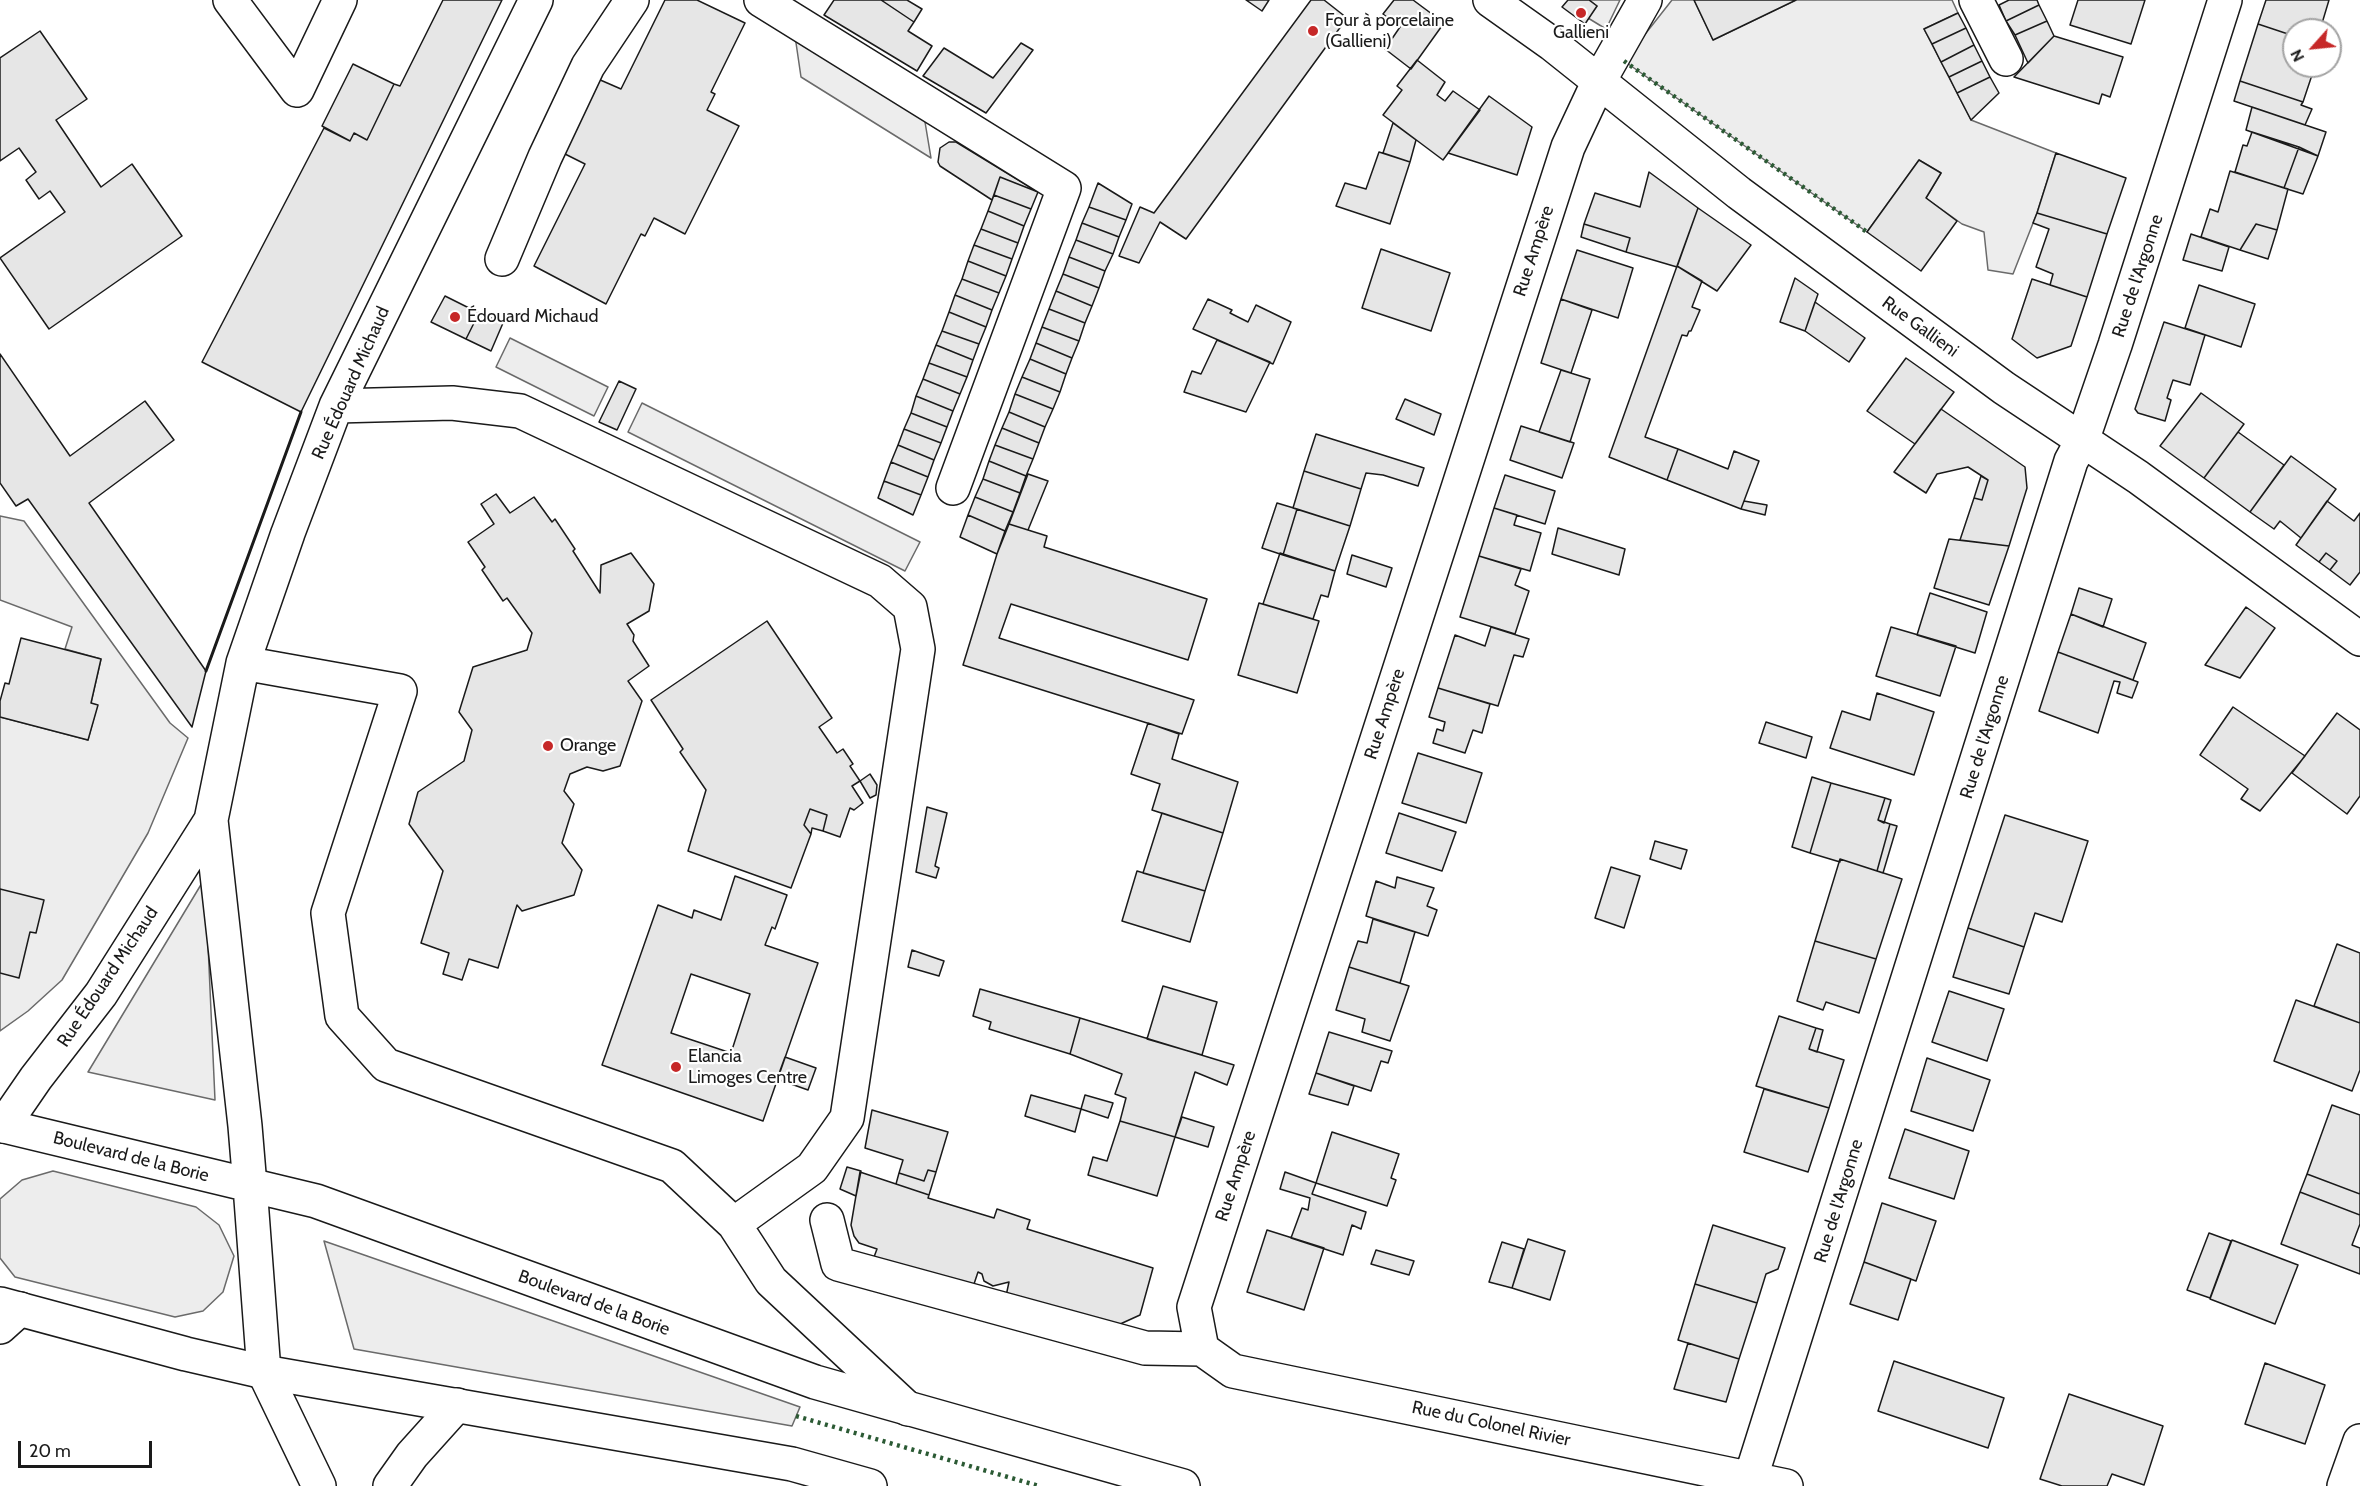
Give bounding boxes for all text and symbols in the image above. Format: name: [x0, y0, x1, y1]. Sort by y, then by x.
marker: Gallieni: [1574, 6, 1588, 20]
place label: Four à porcelaine (Gallieni): [1325, 10, 1454, 52]
north arrow: [2282, 18, 2342, 78]
place label: Gallieni: [1553, 22, 1609, 44]
marker: Four à porcelaine (Gallieni): [1306, 24, 1320, 38]
text: N: [2286, 46, 2308, 65]
street label: Rue Ampère: [1509, 203, 1559, 299]
street label: Rue de l'Argonne: [2108, 212, 2168, 340]
street label: Rue Gallieni: [1877, 292, 1963, 362]
street label: Rue Édouard Michaud: [308, 303, 394, 463]
place label: Édouard Michaud: [467, 306, 598, 328]
marker: Édouard Michaud: [448, 310, 462, 324]
street label: Rue Ampère: [1360, 666, 1410, 762]
street label: Rue de l'Argonne: [1956, 673, 2014, 801]
place label: Orange: [560, 735, 616, 757]
marker: Orange: [541, 739, 555, 753]
street label: Rue Édouard Michaud: [53, 903, 163, 1051]
place label: Elancia Limoges Centre: [688, 1046, 807, 1088]
marker: Elancia Limoges Centre: [669, 1060, 683, 1074]
street label: Boulevard de la Borie: [51, 1127, 211, 1187]
street label: Rue Ampère: [1211, 1128, 1261, 1224]
street label: Rue de l'Argonne: [1810, 1137, 1868, 1265]
street label: Boulevard de la Borie: [515, 1266, 673, 1340]
street label: Rue du Colonel Rivier: [1410, 1397, 1572, 1451]
scale bar: [21, 1429, 154, 1467]
text: 20 m: [29, 1440, 71, 1462]

